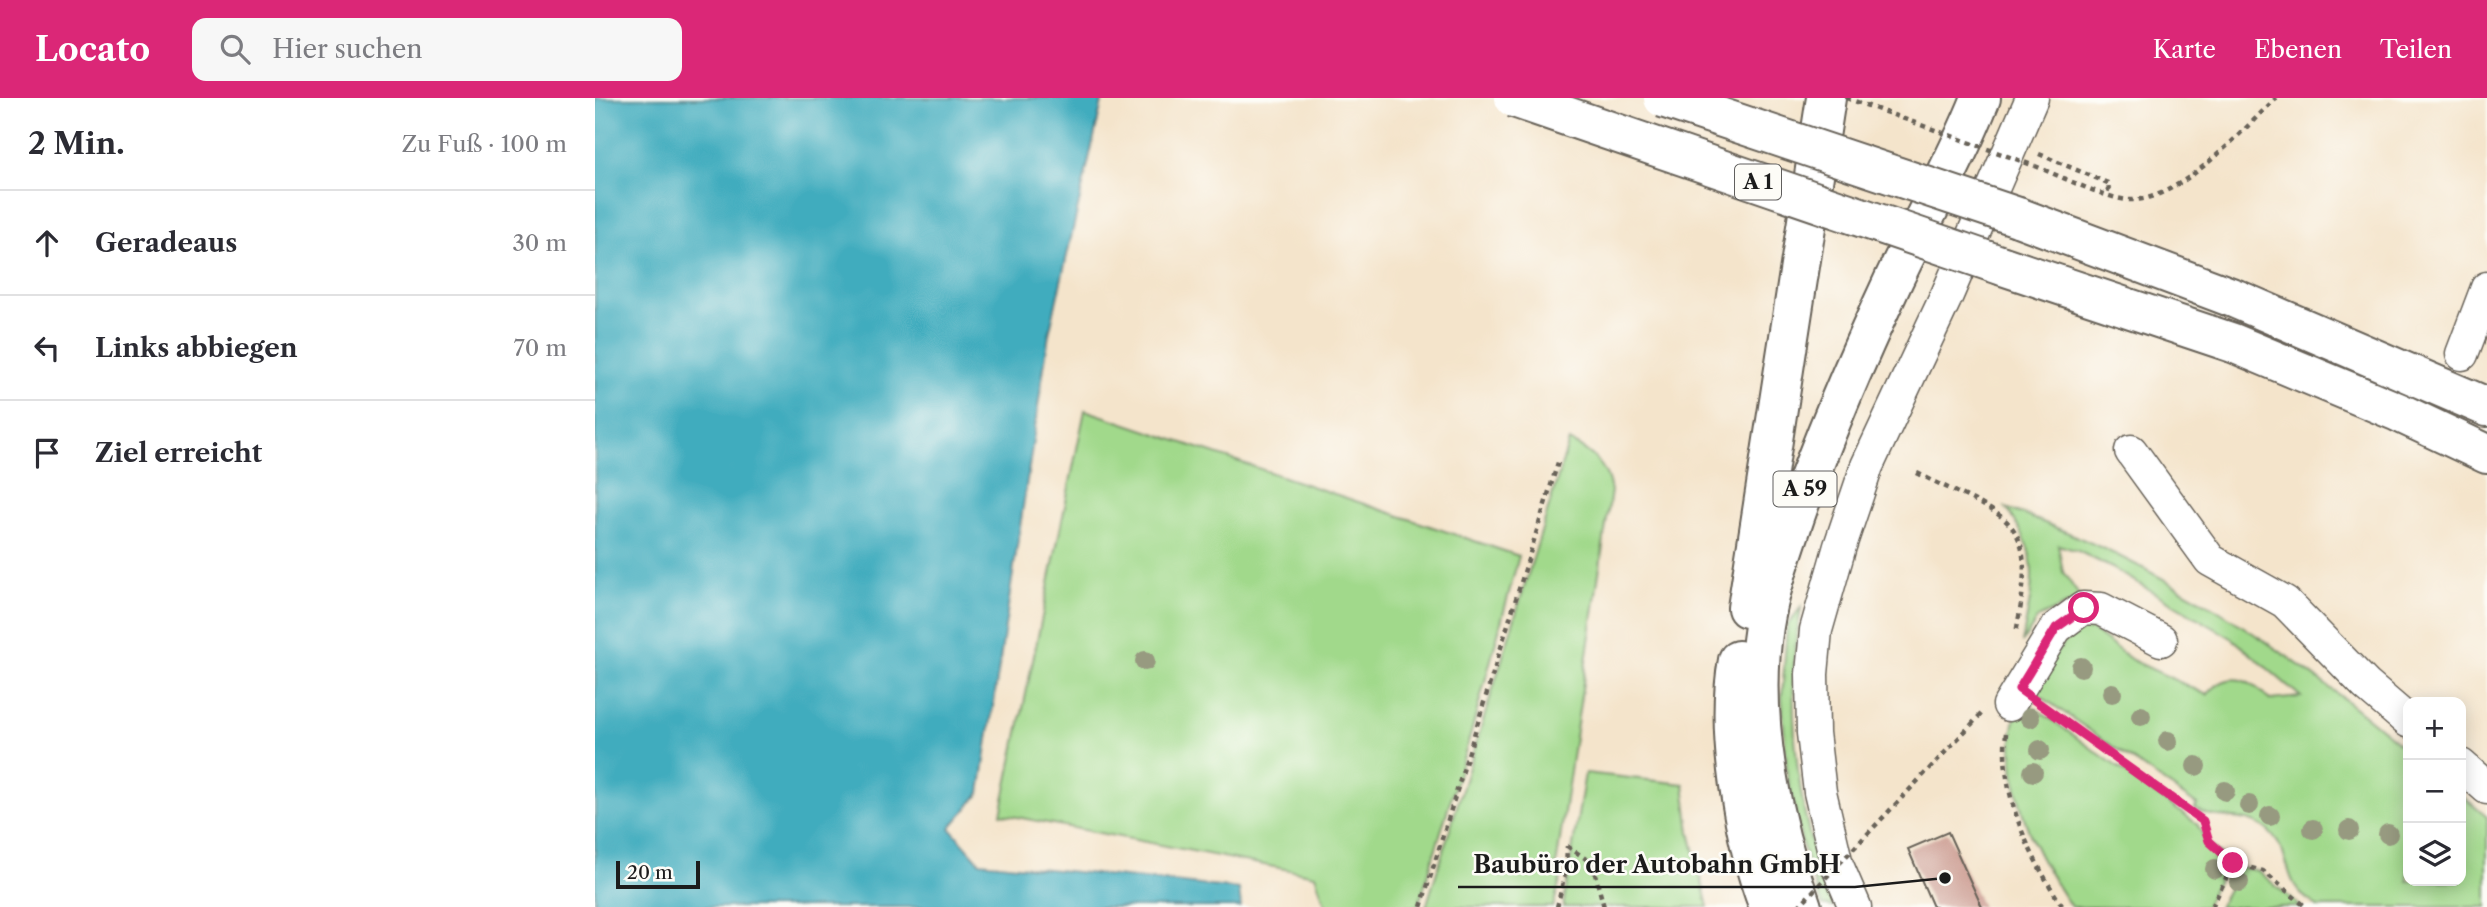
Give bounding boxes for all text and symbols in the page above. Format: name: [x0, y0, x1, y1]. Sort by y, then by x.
search box: [192, 18, 682, 81]
text: Locato: [35, 29, 150, 70]
icon: search: [216, 30, 254, 68]
text: Hier suchen: [272, 33, 423, 65]
text: Karte: [2153, 35, 2216, 64]
text: Ebenen: [2254, 35, 2342, 64]
text: Teilen: [2380, 35, 2452, 64]
text: 2 Min.: [28, 125, 125, 162]
text: Zu Fuß · 100 m: [402, 130, 567, 158]
road number: A 1: [1735, 164, 1781, 200]
icon: ahead: [28, 224, 66, 262]
text: Geradeaus: [95, 227, 237, 259]
text: 30 m: [512, 229, 567, 257]
icon: left: [28, 329, 66, 367]
text: Links abbiegen: [95, 332, 298, 364]
text: 70 m: [514, 334, 567, 362]
icon: arrive: [28, 434, 66, 472]
text: Ziel erreicht: [95, 437, 262, 469]
road number: A 59: [1773, 472, 1837, 506]
route start: [2068, 592, 2099, 623]
map controls: [2403, 697, 2466, 886]
button: +: [2403, 697, 2466, 760]
button: −: [2403, 760, 2466, 823]
button: layers: [2403, 823, 2466, 886]
callout: Baubüro der Autobahn GmbH: [1458, 842, 1855, 887]
route end: [2217, 847, 2248, 878]
text: Baubüro der Autobahn GmbH: [1473, 850, 1841, 879]
scale bar: [616, 858, 700, 890]
text: 20 m: [627, 861, 673, 884]

